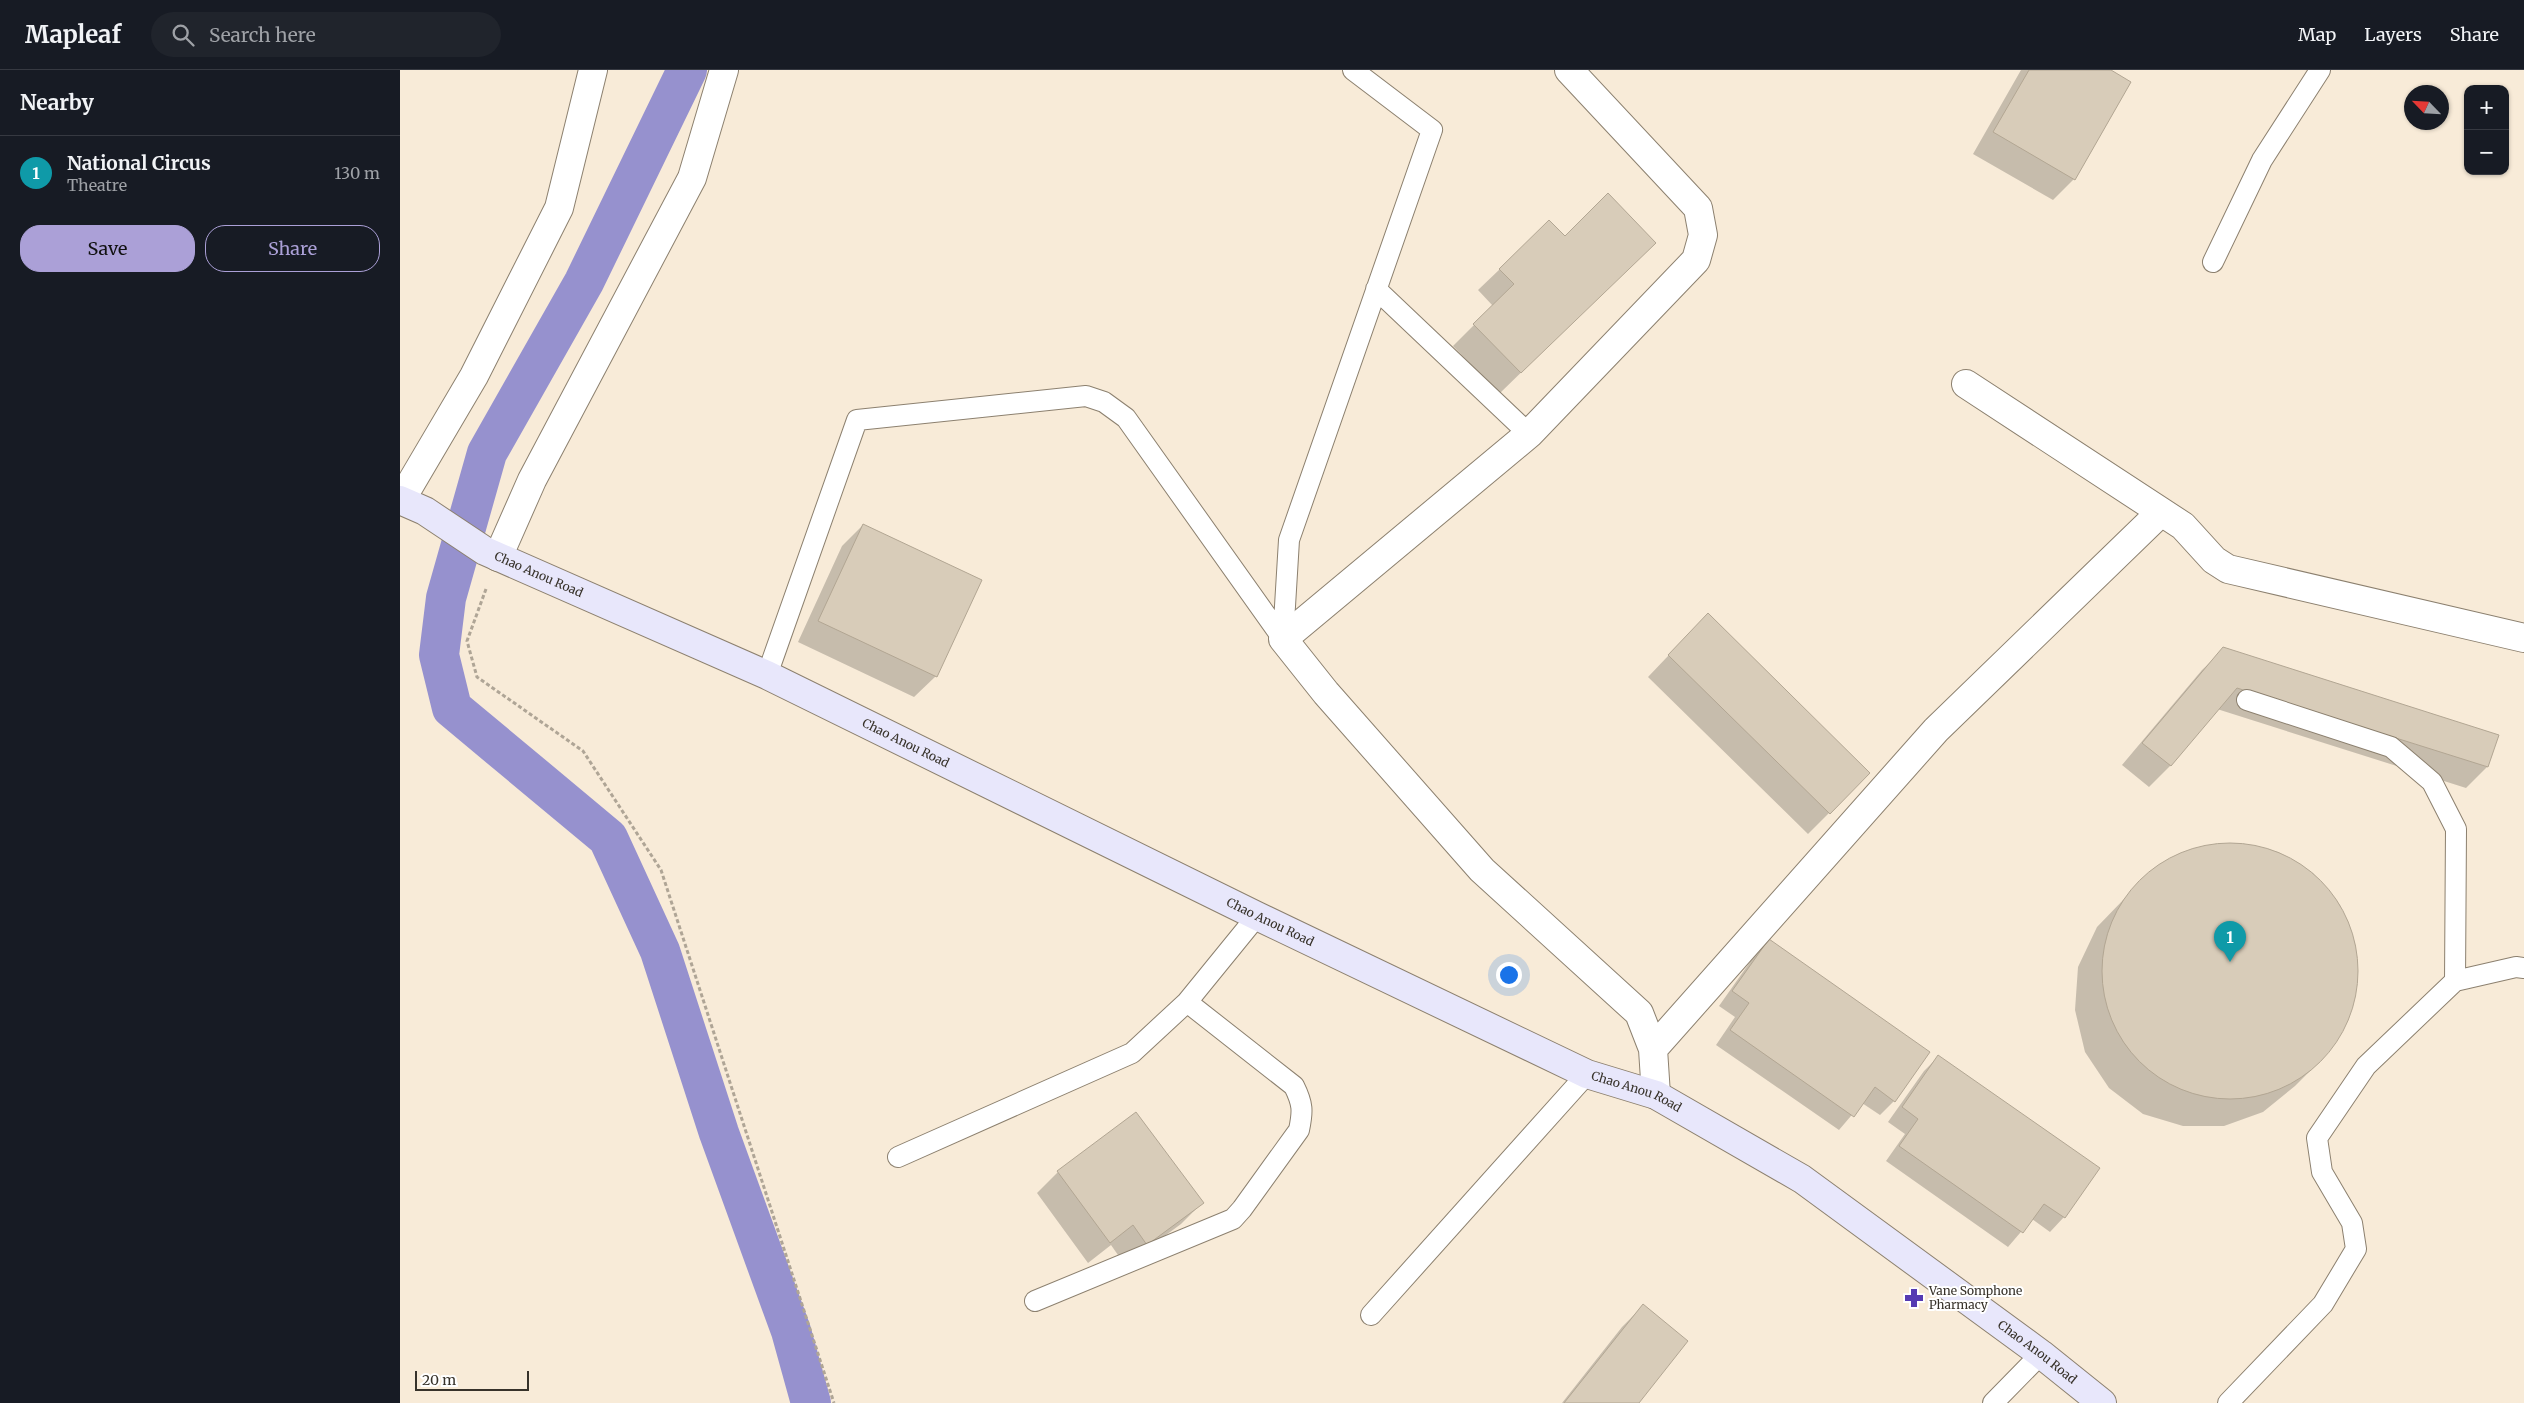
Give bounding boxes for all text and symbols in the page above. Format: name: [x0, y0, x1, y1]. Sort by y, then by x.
search box: [151, 12, 501, 57]
text: Mapleaf: [25, 19, 121, 50]
icon: search: [169, 21, 197, 49]
text: Search here: [209, 23, 316, 47]
text: Map: [2298, 23, 2336, 46]
text: Layers: [2364, 23, 2422, 46]
text: Share: [2450, 23, 2499, 46]
north arrow: [2404, 85, 2449, 130]
map controls: [2464, 85, 2509, 175]
button: +: [2464, 85, 2509, 130]
text: Nearby: [20, 89, 94, 116]
button: −: [2464, 130, 2509, 175]
text: National Circus: [67, 151, 211, 175]
text: 1: [32, 163, 40, 183]
text: 130 m: [334, 163, 380, 183]
text: Theatre: [67, 175, 127, 195]
button: Save: [20, 225, 195, 272]
button: Share: [205, 225, 380, 272]
street label: Chao Anou Road: [492, 548, 585, 600]
street label: Chao Anou Road: [860, 715, 952, 770]
street label: Chao Anou Road: [1224, 894, 1316, 949]
pin: 1: [2214, 921, 2246, 962]
your location: [1496, 962, 1522, 988]
street label: Chao Anou Road: [1590, 1068, 1684, 1115]
place label: Vane Somphone Pharmacy: [1928, 1283, 2022, 1312]
pharmacy icon: Vane Somphone Pharmacy: [1903, 1287, 1925, 1309]
street label: Chao Anou Road: [1995, 1317, 2080, 1387]
scale bar: [415, 1368, 529, 1391]
text: 20 m: [422, 1371, 456, 1389]

